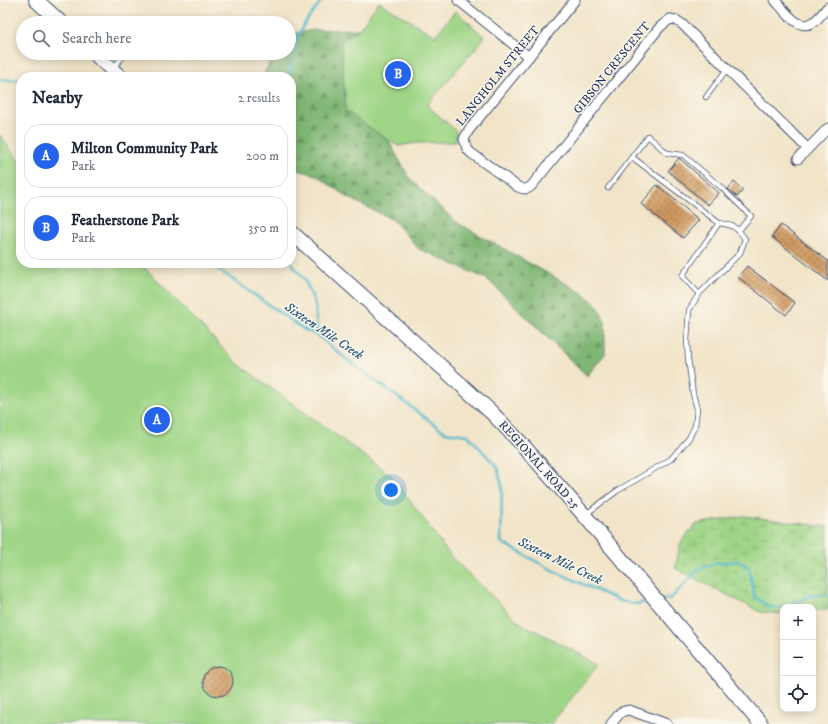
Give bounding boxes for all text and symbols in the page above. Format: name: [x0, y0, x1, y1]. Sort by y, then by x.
search box: [16, 16, 296, 60]
street label: GIBSON CRESCENT: [570, 19, 654, 117]
street label: LANGHOLM STREET: [453, 23, 543, 129]
icon: search: [30, 27, 52, 49]
text: Search here: [62, 29, 131, 48]
pin: B: [385, 59, 411, 89]
text: Nearby: [32, 87, 82, 109]
text: 2 results: [238, 90, 280, 106]
text: Milton Community Park: [71, 139, 218, 158]
text: A: [42, 148, 50, 164]
text: 200 m: [246, 148, 279, 164]
text: Park: [71, 158, 95, 174]
text: Featherstone Park: [71, 211, 179, 230]
text: B: [42, 220, 50, 236]
text: 350 m: [248, 220, 279, 236]
text: Park: [71, 230, 95, 246]
water label: Sixteen Mile Creek: [281, 298, 367, 363]
pin: A: [144, 405, 170, 435]
street label: REGIONAL ROAD 25: [495, 418, 583, 512]
your location: [381, 480, 401, 500]
water label: Sixteen Mile Creek: [515, 533, 605, 588]
map controls: [780, 604, 816, 712]
button: +: [780, 604, 816, 640]
button: −: [780, 640, 816, 676]
button: locate: [780, 676, 816, 712]

